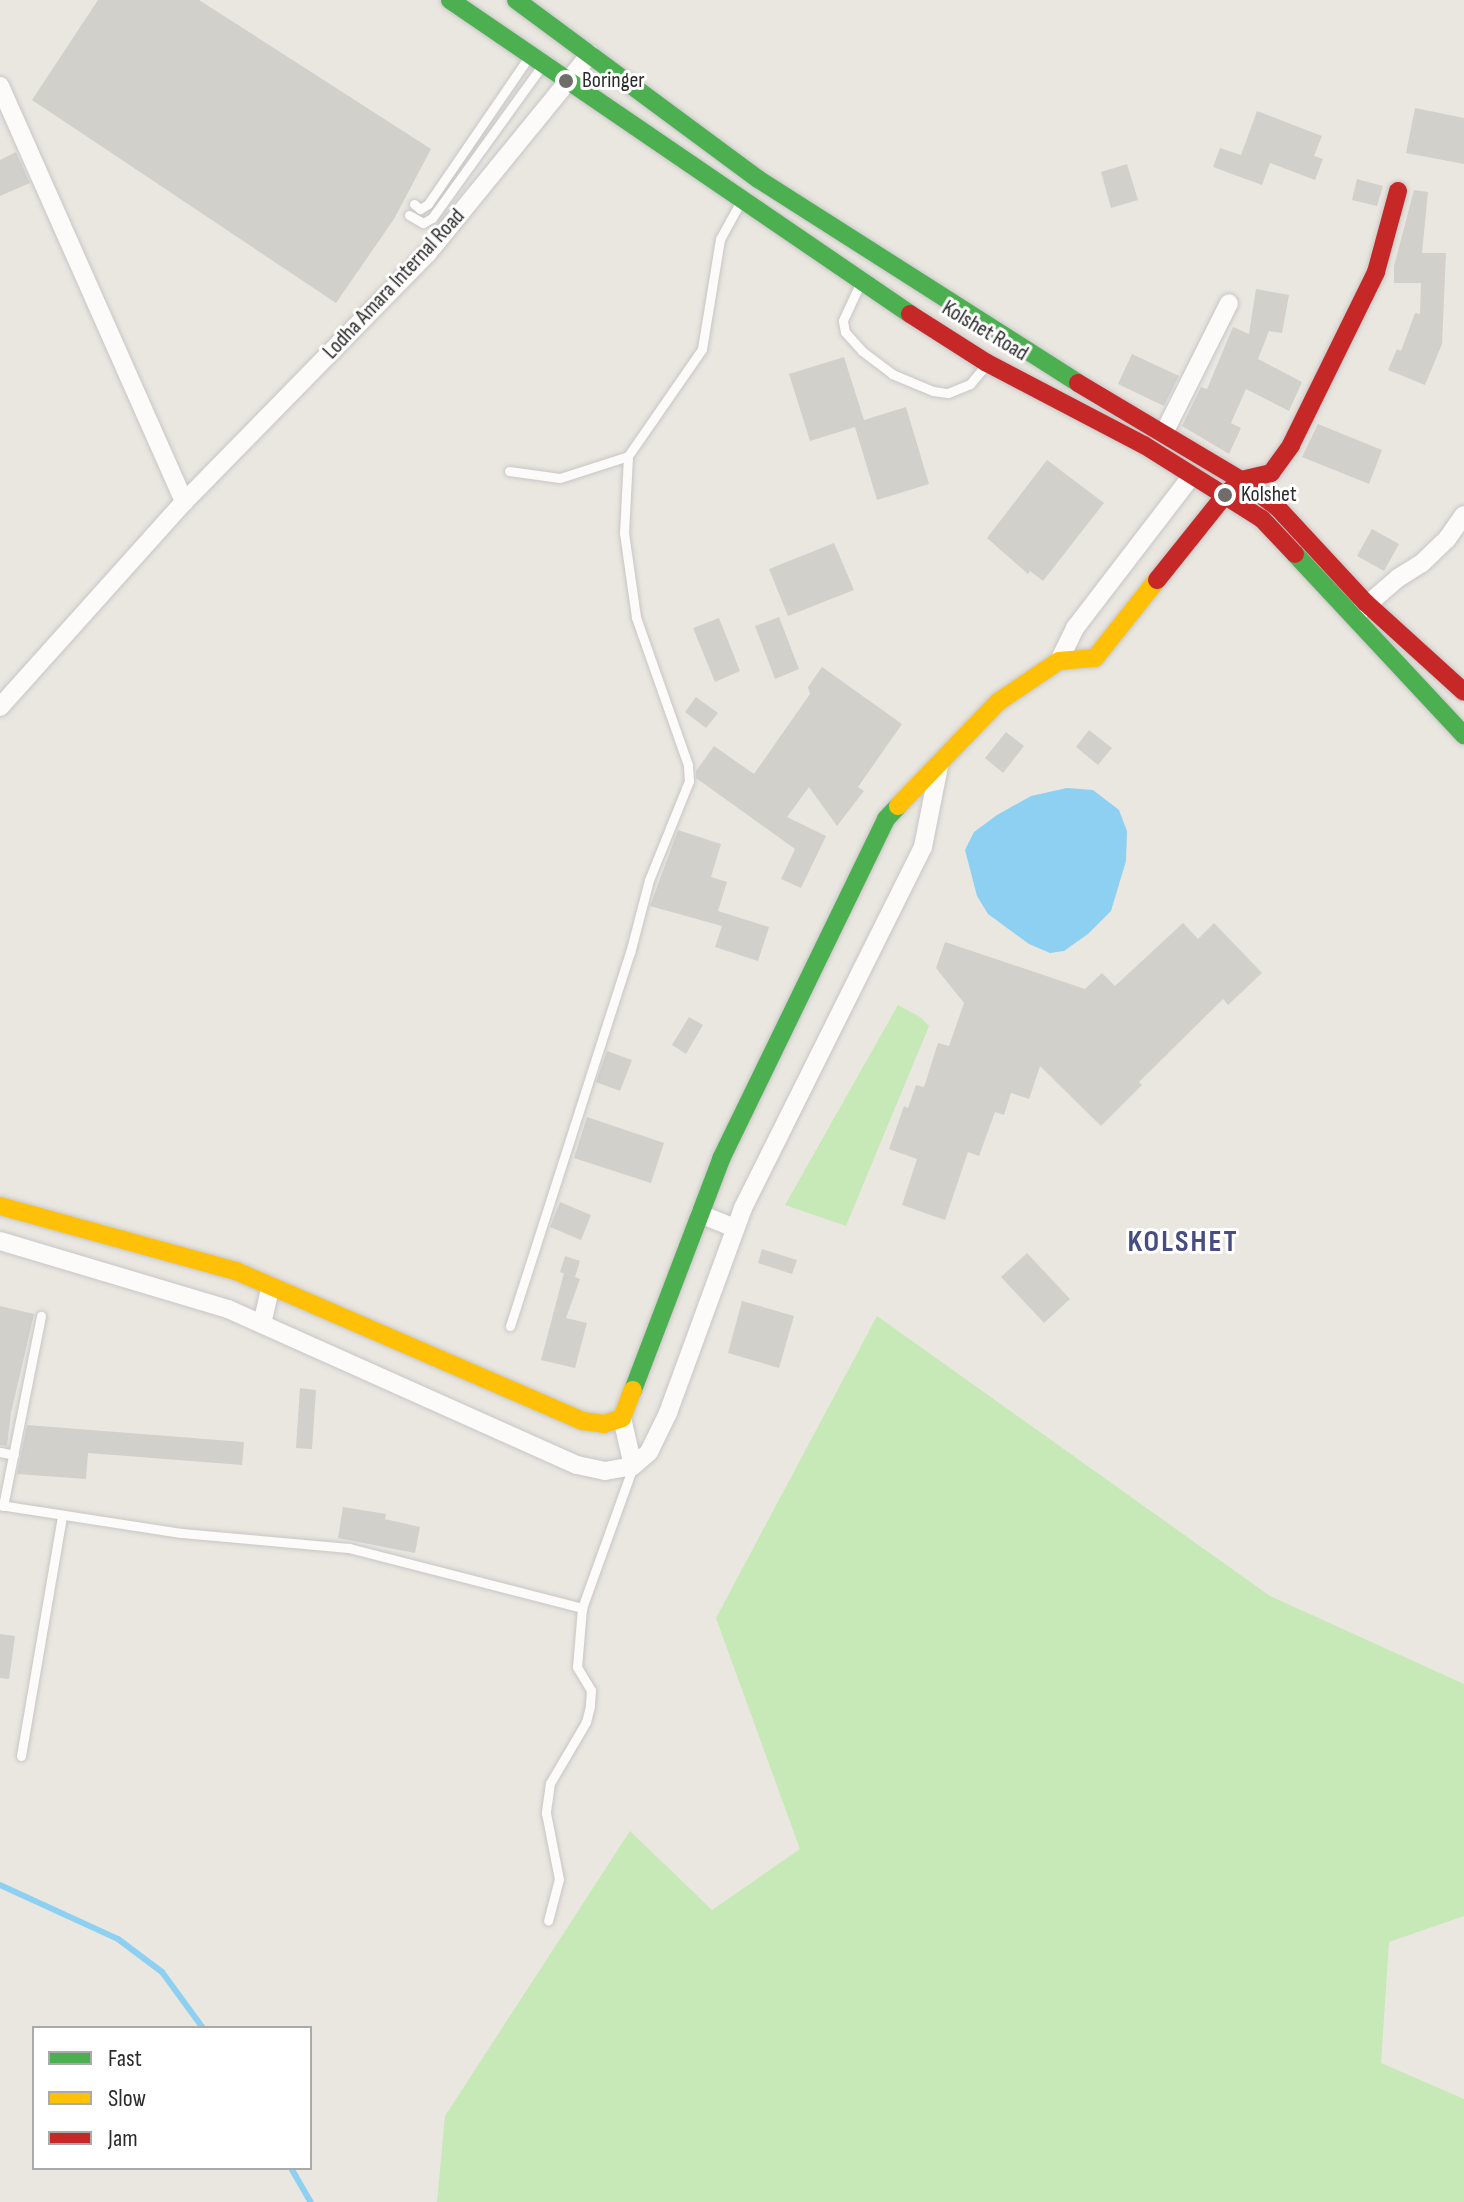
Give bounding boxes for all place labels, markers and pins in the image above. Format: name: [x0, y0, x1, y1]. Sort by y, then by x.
place label: Boringer: [582, 68, 645, 94]
marker: Boringer: [557, 72, 575, 90]
place label: Kolshet: [1241, 482, 1297, 508]
marker: Kolshet: [1216, 486, 1234, 504]

